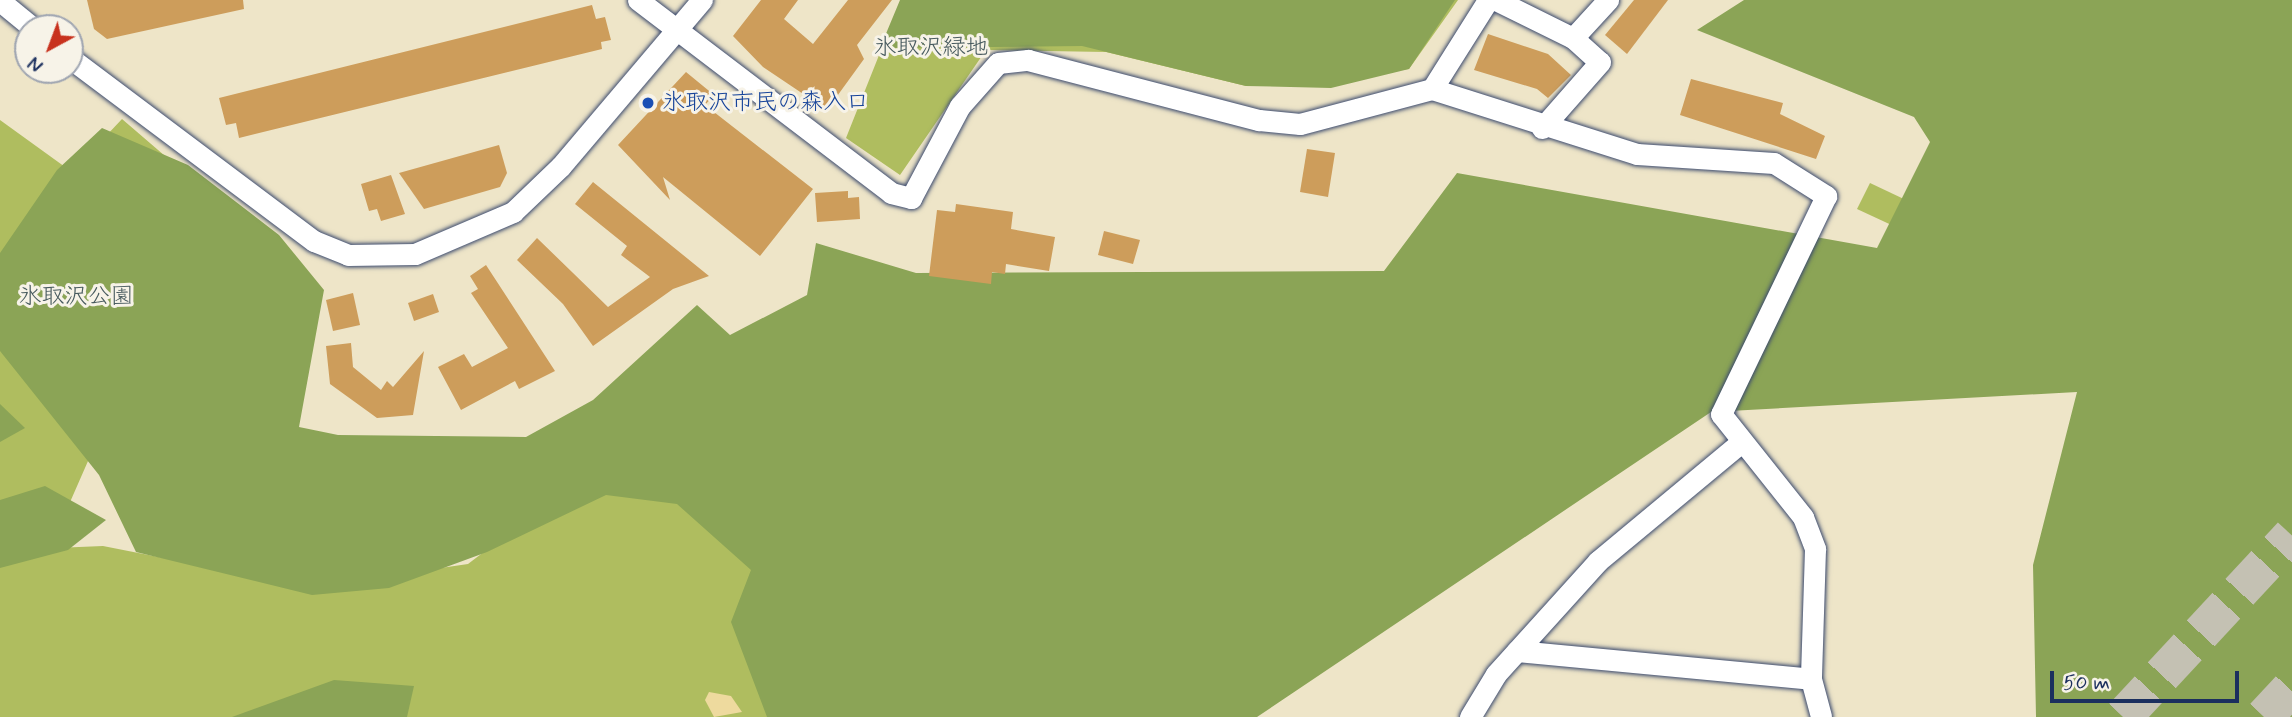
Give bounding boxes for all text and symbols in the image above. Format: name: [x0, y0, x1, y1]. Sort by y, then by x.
north arrow: [14, 14, 84, 84]
park label: 氷取沢緑地: [874, 34, 988, 62]
text: N: [23, 50, 49, 77]
place label: 氷取沢市民の森入口: [662, 89, 869, 117]
marker: 氷取沢市民の森入口: [640, 95, 656, 111]
park label: 氷取沢公園: [19, 283, 133, 311]
scale bar: [2054, 658, 2243, 702]
text: 50 m: [2063, 669, 2110, 697]

